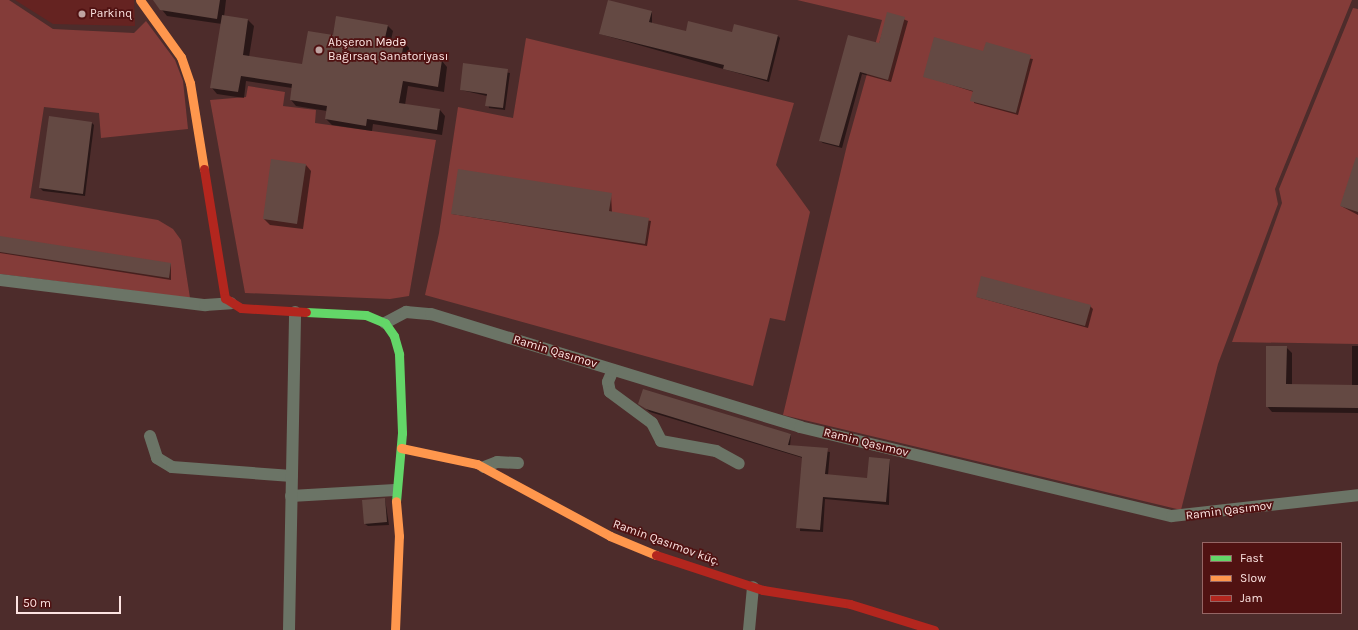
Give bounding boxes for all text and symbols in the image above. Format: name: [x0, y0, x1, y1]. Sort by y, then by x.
place label: Parkinq: [90, 7, 132, 21]
marker: Parkinq: [77, 9, 87, 19]
place label: Abşeron Mədə Bağırsaq Sanatoriyası: [328, 36, 448, 64]
marker: Abşeron Mədə Bağırsaq Sanatoriyası: [313, 44, 325, 56]
street label: Ramin Qasımov: [511, 332, 599, 372]
street label: Ramin Qasımov: [822, 425, 910, 461]
street label: Ramin Qasımov: [1185, 499, 1273, 523]
street label: Ramin Qasımov küç.: [611, 517, 721, 569]
legend: [1202, 542, 1342, 614]
text: Fast: [1240, 551, 1263, 565]
text: Slow: [1240, 571, 1266, 585]
scale bar: [18, 588, 123, 614]
text: Jam: [1240, 591, 1263, 605]
text: 50 m: [23, 596, 51, 610]

